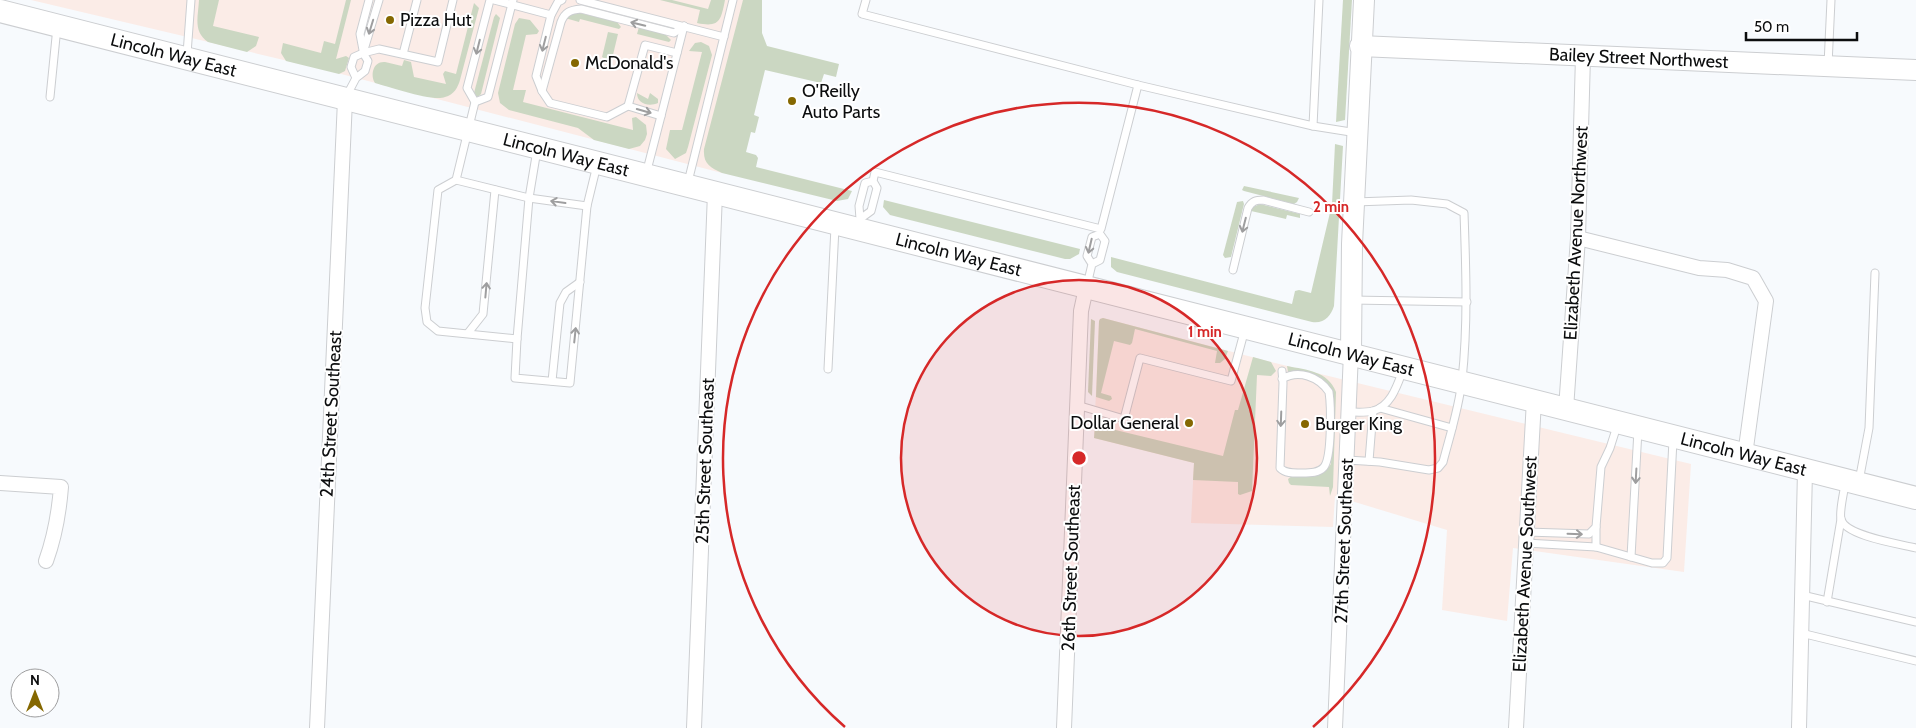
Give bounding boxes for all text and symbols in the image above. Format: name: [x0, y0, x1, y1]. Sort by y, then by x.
place label: Pizza Hut: [400, 9, 472, 31]
scale bar: [1746, 10, 1857, 42]
marker: Pizza Hut: [384, 14, 396, 26]
one-way arrow: [366, 18, 376, 34]
text: 50 m: [1754, 18, 1789, 36]
one-way arrow: [631, 19, 647, 28]
street label: Lincoln Way East: [108, 29, 239, 82]
one-way arrow: [539, 36, 548, 52]
one-way arrow: [473, 39, 482, 55]
street label: Bailey Street Northwest: [1549, 43, 1729, 73]
place label: McDonald's: [585, 52, 673, 74]
marker: McDonald's: [569, 57, 581, 69]
place label: O'Reilly Auto Parts: [802, 80, 880, 123]
marker: O'Reilly Auto Parts: [786, 95, 798, 107]
one-way arrow: [636, 107, 652, 116]
street label: Elizabeth Avenue Northwest: [1559, 125, 1593, 341]
street label: Lincoln Way East: [501, 128, 631, 181]
one-way arrow: [550, 196, 566, 206]
text: 2 min: [1313, 198, 1349, 216]
one-way arrow: [1239, 216, 1248, 232]
street label: Lincoln Way East: [893, 228, 1024, 281]
one-way arrow: [1085, 238, 1094, 254]
one-way arrow: [481, 282, 490, 298]
text: 1 min: [1188, 323, 1222, 341]
one-way arrow: [570, 327, 579, 343]
street label: Lincoln Way East: [1286, 328, 1416, 381]
street label: 24th Street Southeast: [316, 330, 346, 498]
street label: 25th Street Southeast: [691, 377, 719, 545]
one-way arrow: [1277, 411, 1286, 427]
place label: Dollar General: [1070, 412, 1180, 434]
place label: Burger King: [1315, 413, 1403, 435]
marker: Dollar General: [1183, 417, 1195, 429]
marker: Burger King: [1299, 418, 1311, 430]
street label: Lincoln Way East: [1678, 428, 1809, 481]
centre of rings: [1070, 449, 1088, 467]
street label: Elizabeth Avenue Southwest: [1508, 455, 1542, 673]
street label: 27th Street Southeast: [1330, 458, 1358, 624]
one-way arrow: [1631, 468, 1640, 484]
street label: 26th Street Southeast: [1057, 484, 1085, 652]
one-way arrow: [1567, 529, 1583, 538]
north arrow: [10, 668, 60, 718]
text: N: [30, 671, 40, 689]

